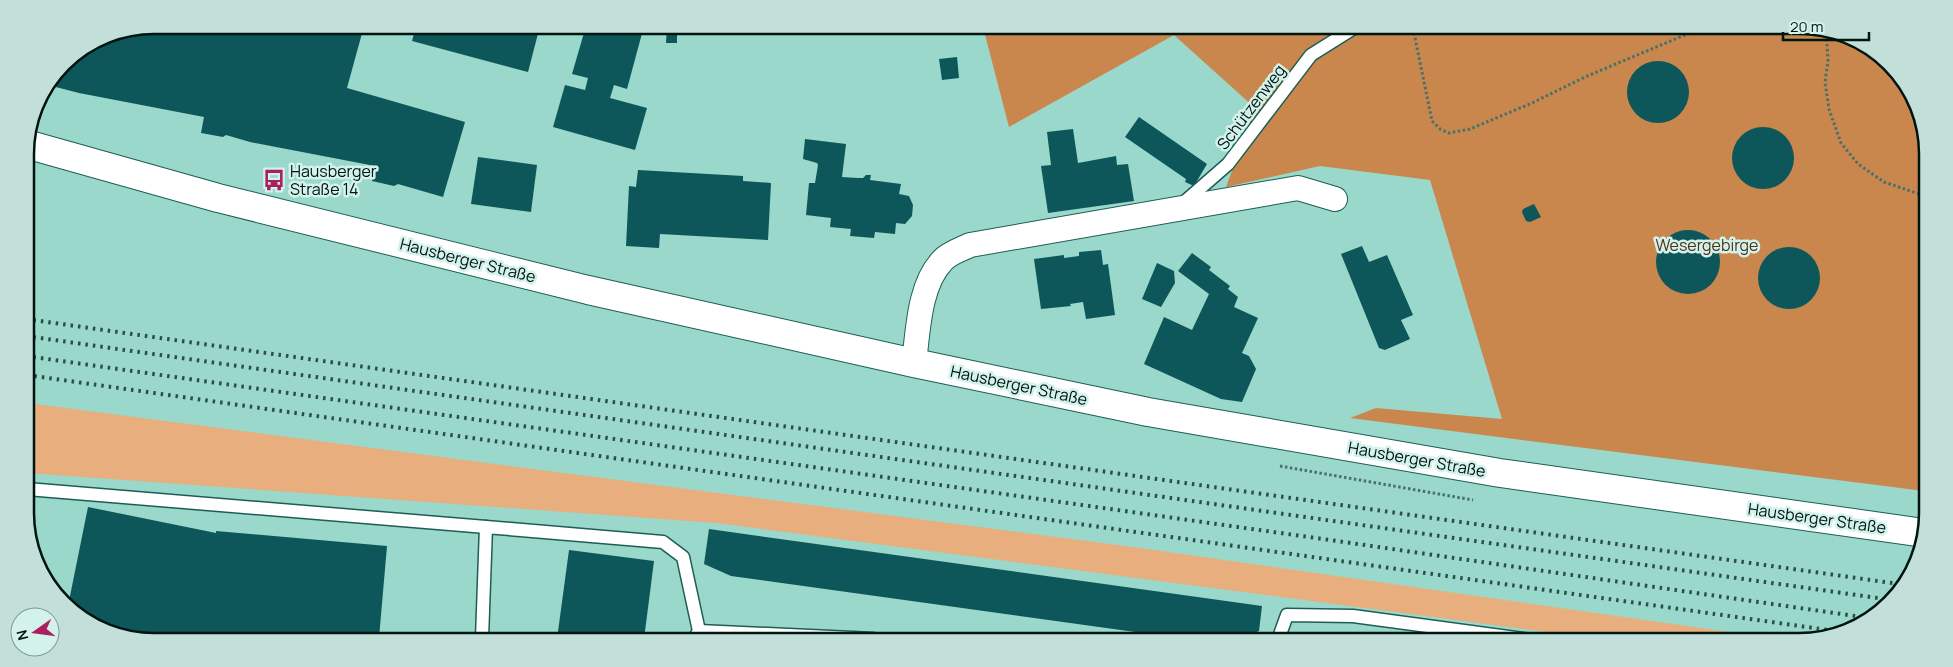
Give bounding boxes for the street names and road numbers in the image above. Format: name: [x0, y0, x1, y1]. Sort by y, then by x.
street label: Schützenweg: [1212, 60, 1290, 154]
street label: Hausberger Straße: [398, 232, 538, 288]
street label: Hausberger Straße: [949, 360, 1089, 410]
street label: Hausberger Straße: [1346, 436, 1488, 482]
street label: Hausberger Straße: [1746, 497, 1888, 539]

